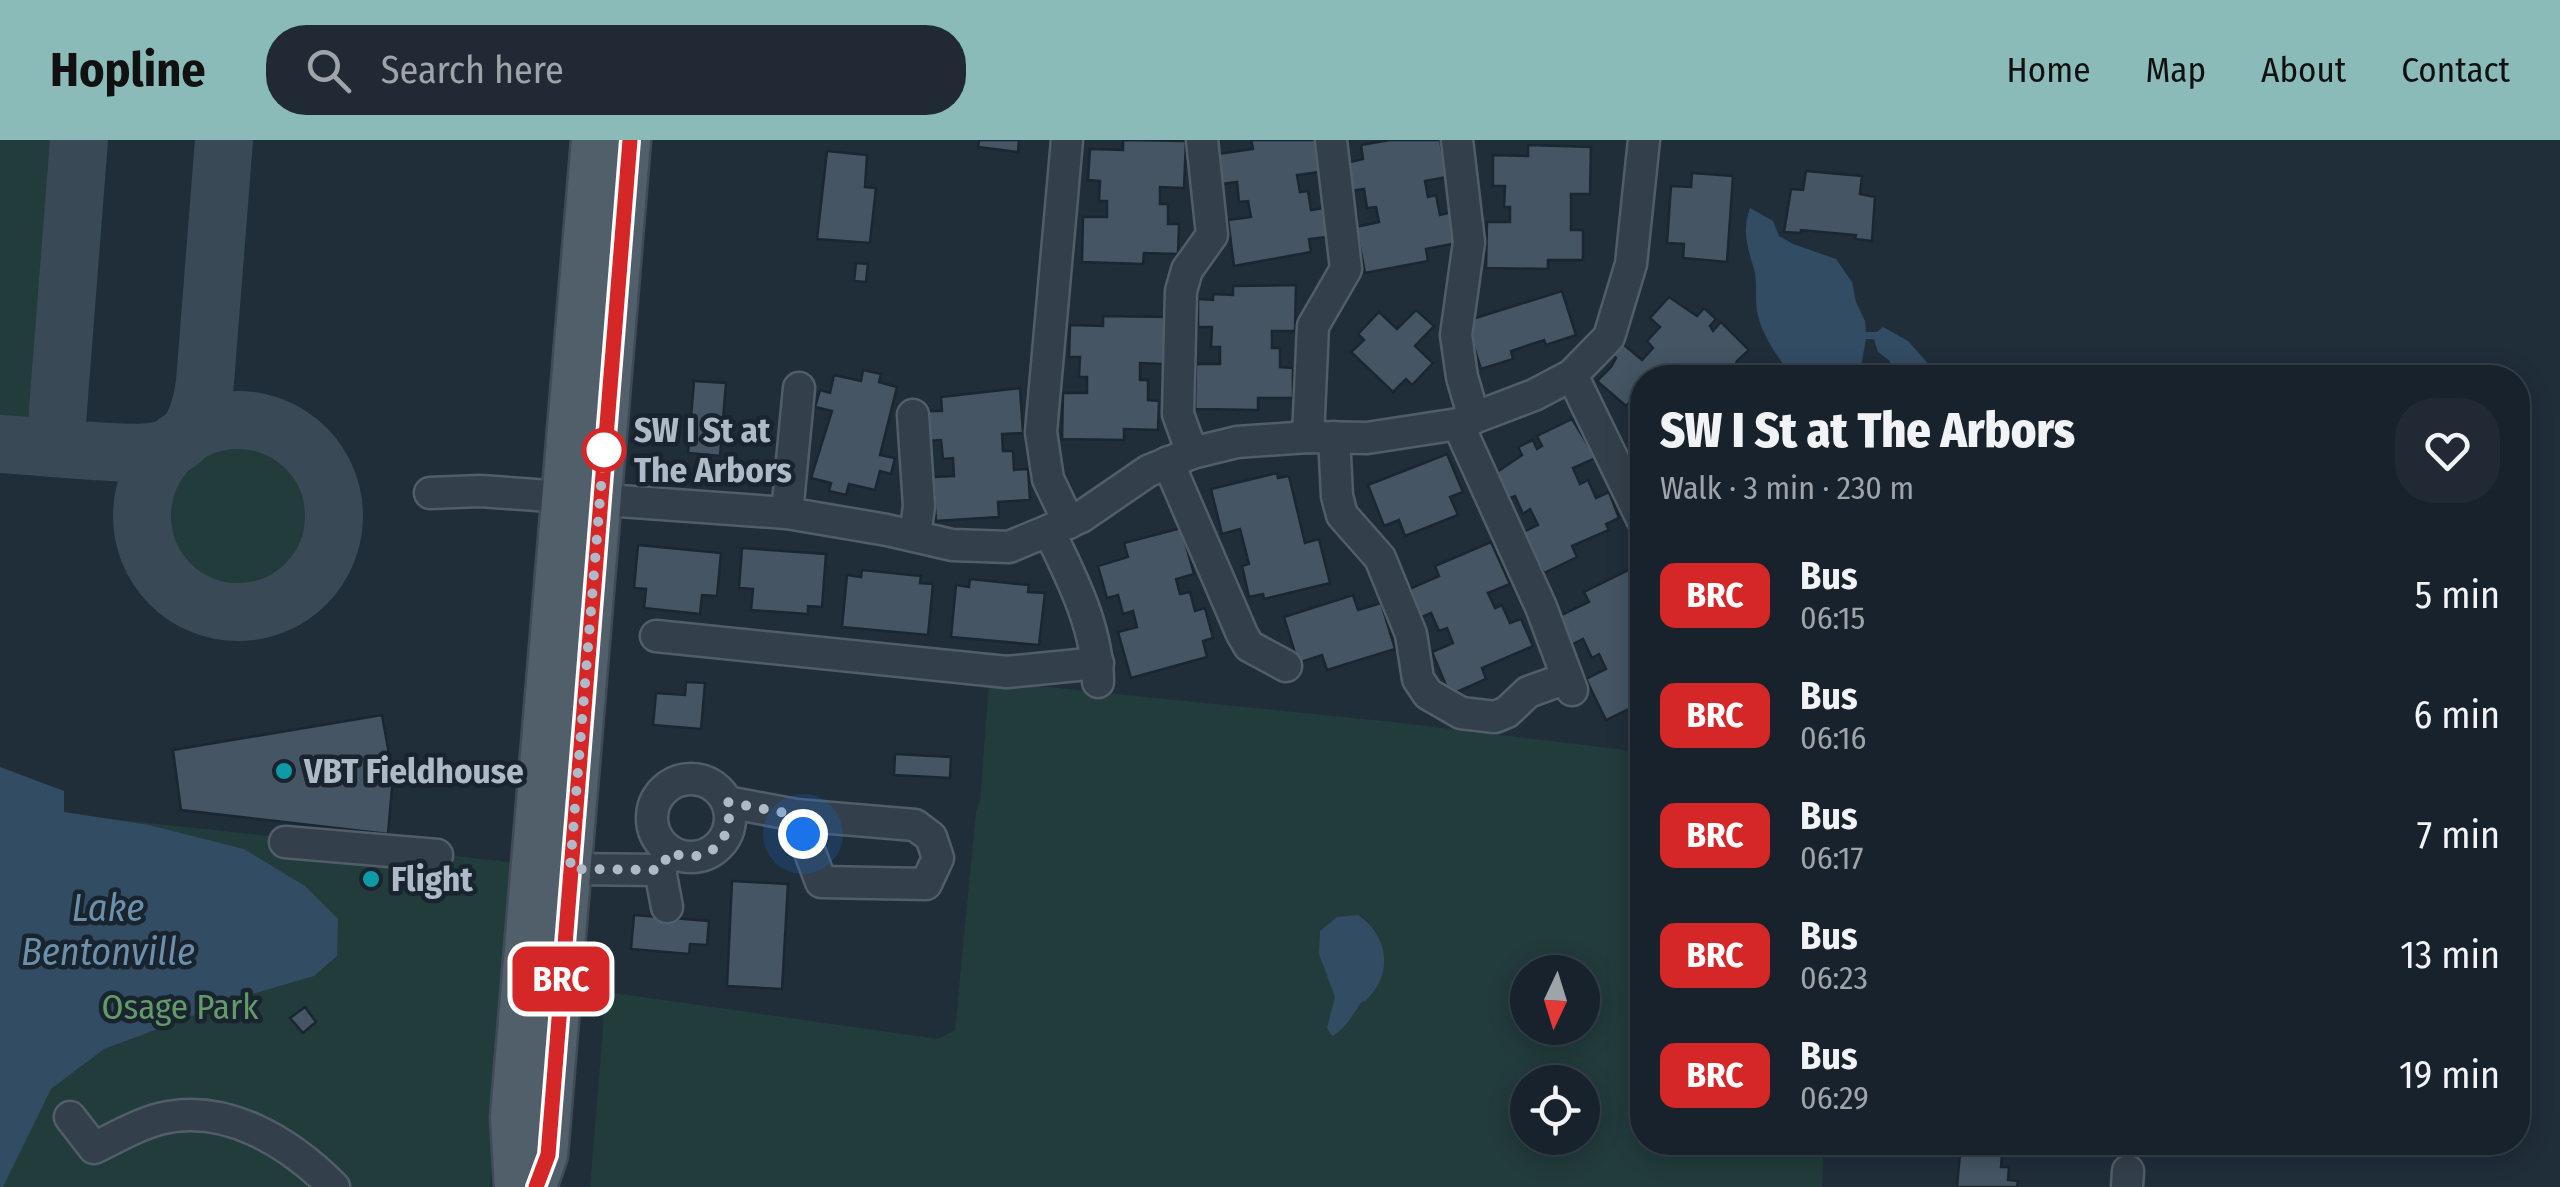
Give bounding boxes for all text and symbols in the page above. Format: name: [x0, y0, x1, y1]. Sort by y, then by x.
search box: [266, 25, 966, 115]
text: Hopline: [50, 41, 206, 99]
icon: search: [301, 43, 356, 98]
text: Search here: [381, 47, 564, 93]
text: Home: [2007, 49, 2090, 91]
text: Map: [2145, 49, 2206, 91]
text: About: [2261, 49, 2346, 91]
text: Contact: [2401, 49, 2510, 91]
button: heart: [2395, 398, 2500, 503]
text: SW I St at The Arbors: [1660, 402, 2075, 460]
place label: SW I St at The Arbors: [634, 409, 792, 491]
marker: SW I St at The Arbors: [583, 429, 625, 471]
text: Walk · 3 min · 230 m: [1660, 469, 1914, 507]
text: Bus: [1800, 553, 1858, 599]
text: 5 min: [2415, 572, 2500, 618]
text: BRC: [1686, 574, 1744, 616]
text: 06:15: [1800, 599, 1865, 637]
text: Bus: [1800, 673, 1858, 719]
text: 6 min: [2413, 692, 2500, 738]
text: BRC: [1686, 694, 1744, 736]
text: 06:16: [1800, 719, 1866, 757]
place label: VBT Fieldhouse: [303, 750, 524, 792]
marker: VBT Fieldhouse: [273, 760, 295, 782]
text: Bus: [1800, 793, 1858, 839]
your location: [778, 809, 828, 859]
text: 7 min: [2417, 812, 2500, 858]
text: BRC: [1686, 814, 1744, 856]
text: 06:17: [1800, 839, 1863, 877]
place label: Flight: [391, 858, 473, 900]
marker: Flight: [360, 868, 382, 890]
water label: Lake Bentonville: [21, 885, 195, 975]
text: Bus: [1800, 913, 1858, 959]
text: 13 min: [2400, 932, 2500, 978]
text: BRC: [1686, 934, 1744, 976]
line badge: BRC: [504, 946, 618, 1012]
north arrow: [1510, 955, 1600, 1045]
map controls: [1510, 955, 1600, 1155]
text: BRC: [532, 958, 590, 1000]
text: 06:23: [1800, 959, 1868, 997]
park label: Osage Park: [101, 986, 259, 1028]
text: Bus: [1800, 1033, 1858, 1079]
text: 19 min: [2399, 1052, 2500, 1098]
text: BRC: [1686, 1054, 1744, 1096]
button: locate: [1510, 1065, 1600, 1155]
text: 06:29: [1800, 1079, 1869, 1117]

